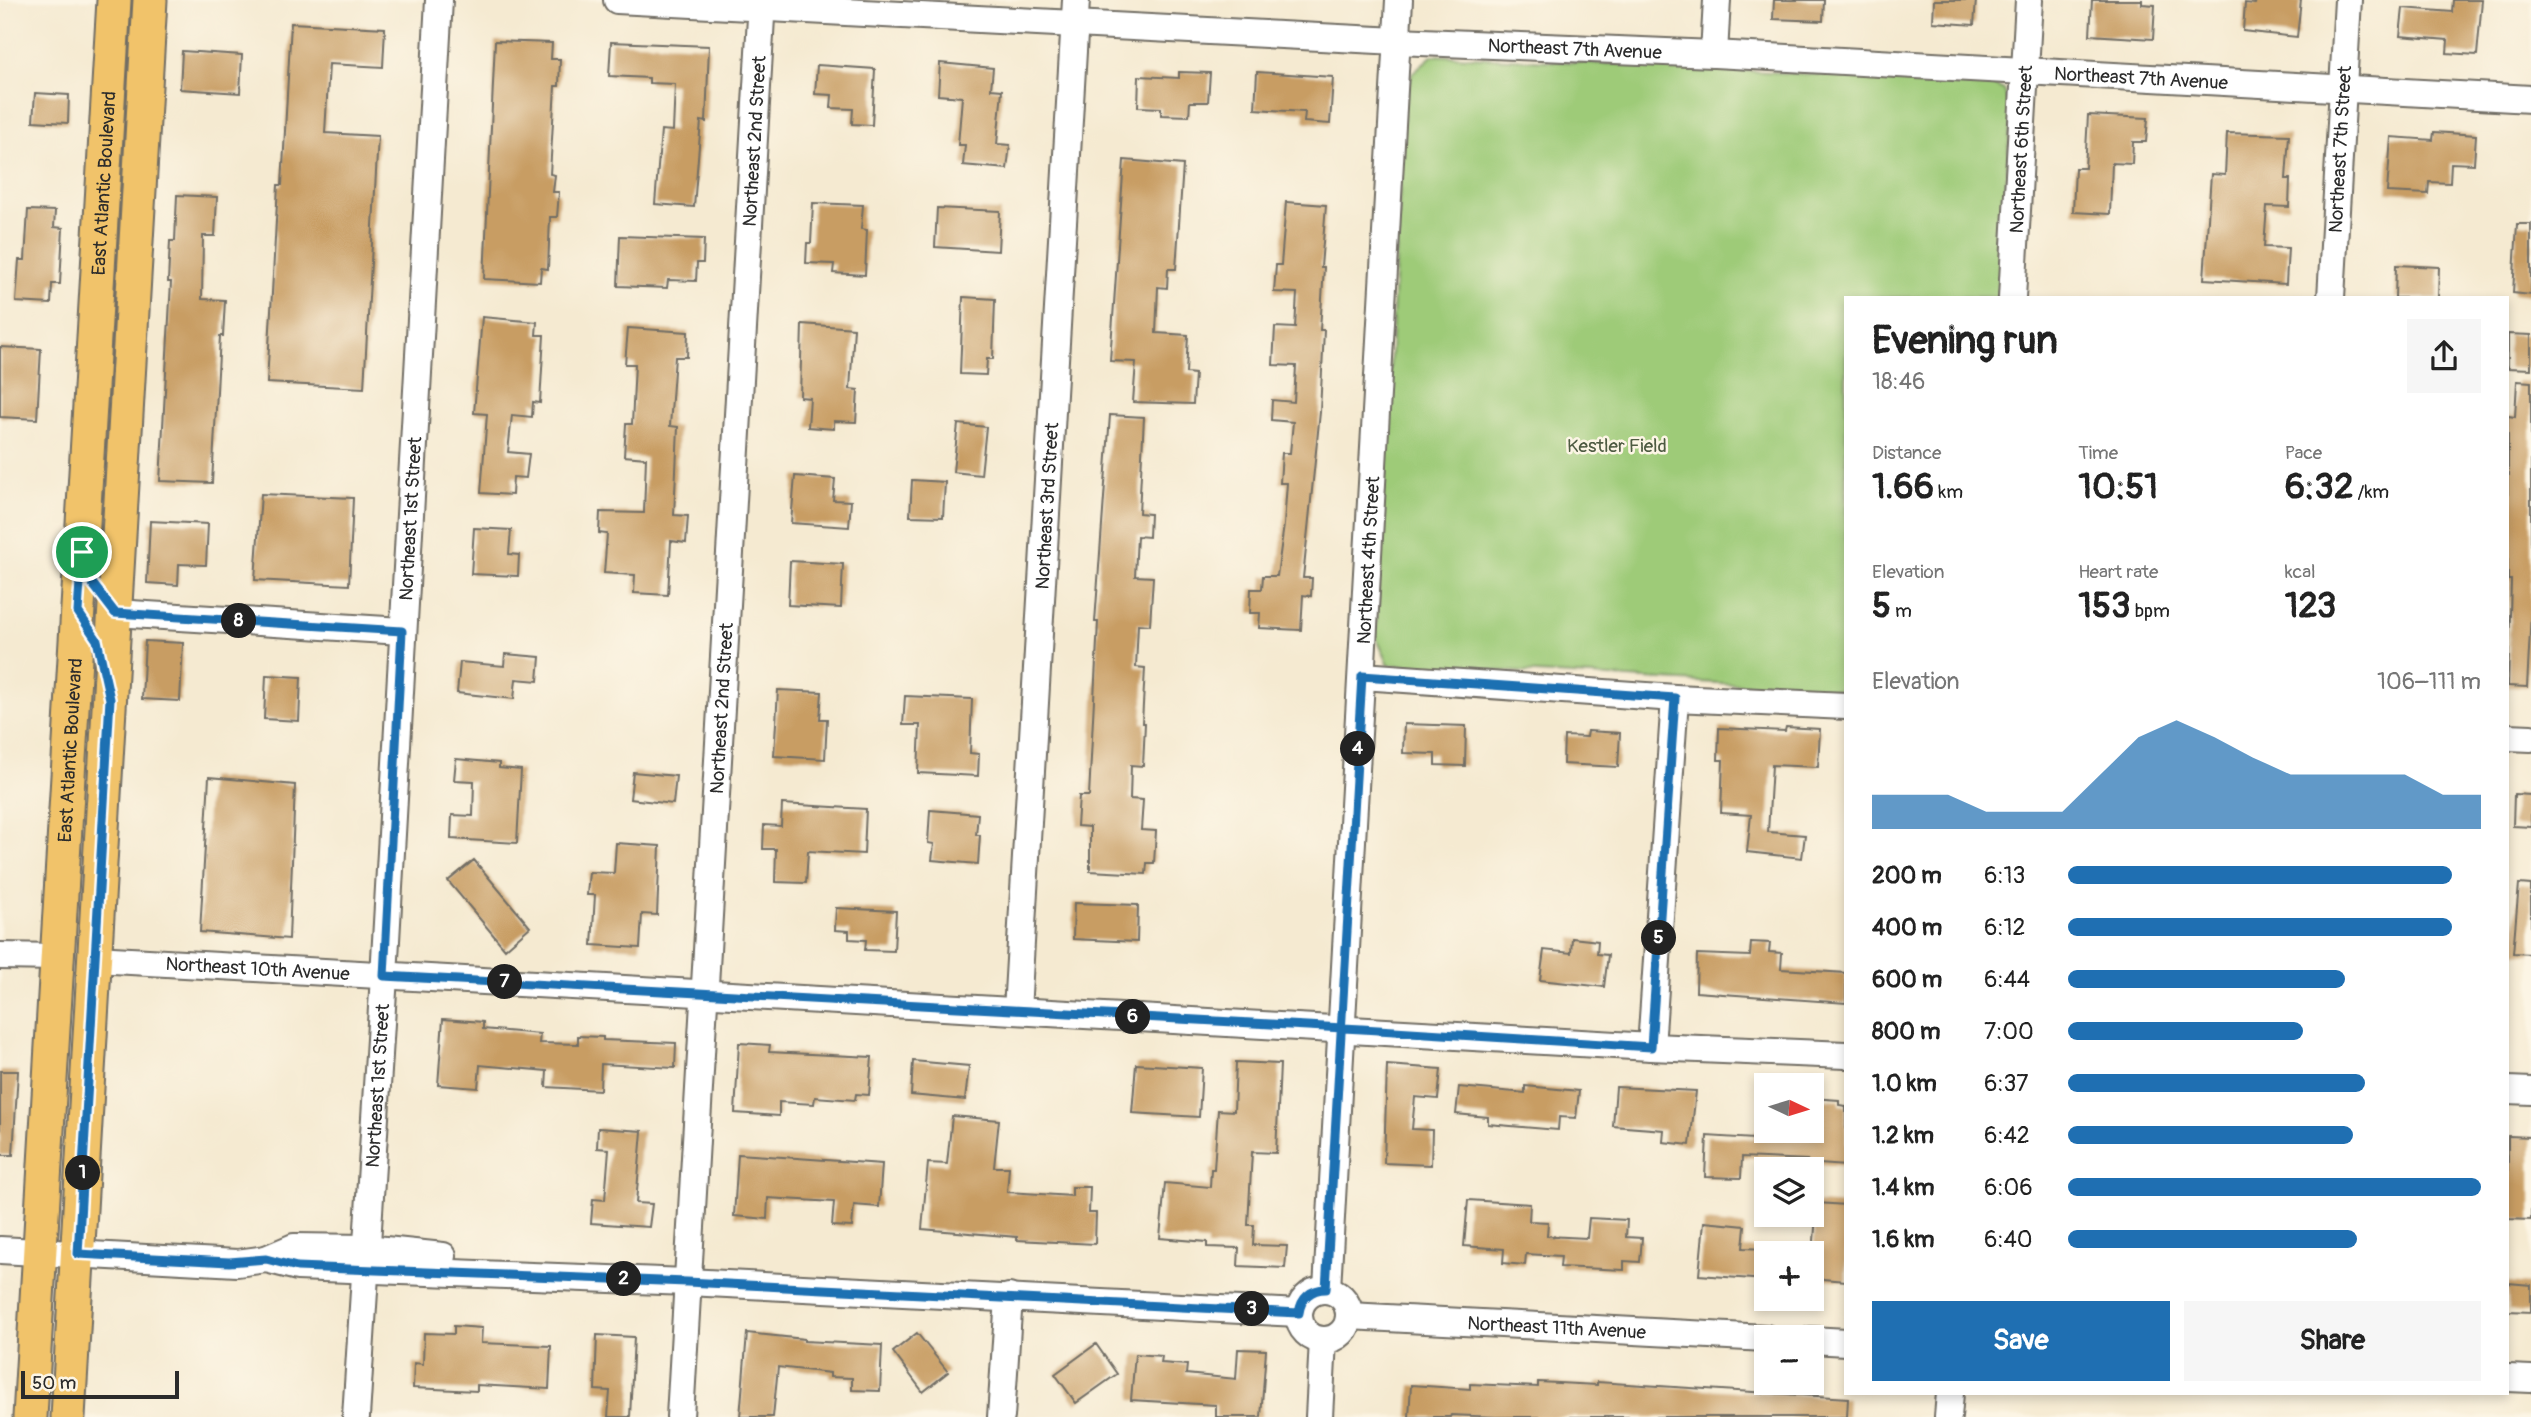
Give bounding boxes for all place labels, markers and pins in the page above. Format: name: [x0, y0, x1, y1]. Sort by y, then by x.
pin: [52, 522, 112, 582]
pin: 8: [222, 604, 256, 638]
pin: 4: [1340, 732, 1376, 766]
pin: 5: [1642, 920, 1676, 956]
pin: 7: [488, 964, 522, 1000]
pin: 6: [1116, 1000, 1150, 1034]
pin: 1: [66, 1156, 100, 1190]
pin: 2: [606, 1262, 642, 1296]
pin: 3: [1234, 1292, 1270, 1326]

